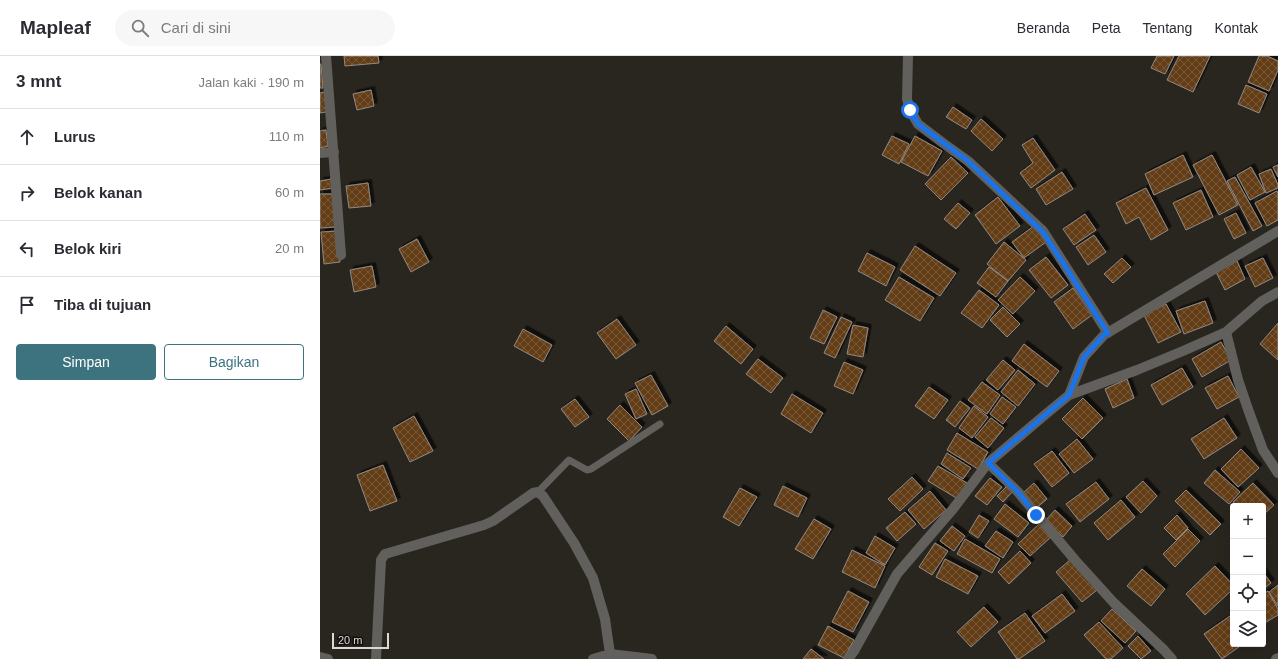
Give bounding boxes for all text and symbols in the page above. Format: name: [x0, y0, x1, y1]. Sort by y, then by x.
search box: [115, 10, 395, 46]
text: Mapleaf: [20, 17, 91, 38]
icon: search: [129, 17, 151, 39]
text: Cari di sini: [161, 19, 231, 36]
text: Beranda: [1017, 20, 1070, 36]
text: Peta: [1092, 20, 1121, 36]
text: Tentang: [1143, 20, 1192, 36]
text: Kontak: [1214, 20, 1258, 36]
text: 3 mnt: [16, 72, 61, 91]
text: Jalan kaki · 190 m: [199, 75, 304, 90]
route start: [901, 101, 919, 119]
icon: ahead: [16, 126, 38, 148]
text: Lurus: [54, 128, 96, 145]
text: 110 m: [269, 129, 304, 144]
icon: right: [16, 182, 38, 204]
text: Belok kanan: [54, 184, 142, 201]
text: 60 m: [275, 185, 304, 200]
icon: left: [16, 238, 38, 260]
text: Belok kiri: [54, 240, 122, 257]
text: 20 m: [275, 241, 304, 256]
icon: arrive: [16, 294, 38, 316]
text: Tiba di tujuan: [54, 296, 151, 313]
button: Simpan: [16, 344, 156, 380]
button: Bagikan: [164, 344, 304, 380]
map controls: [1230, 503, 1266, 647]
button: +: [1230, 503, 1266, 539]
route end: [1027, 506, 1045, 524]
button: −: [1230, 539, 1266, 575]
button: locate: [1230, 575, 1266, 611]
button: layers: [1230, 611, 1266, 647]
scale bar: [332, 631, 389, 650]
text: 20 m: [338, 634, 362, 646]

